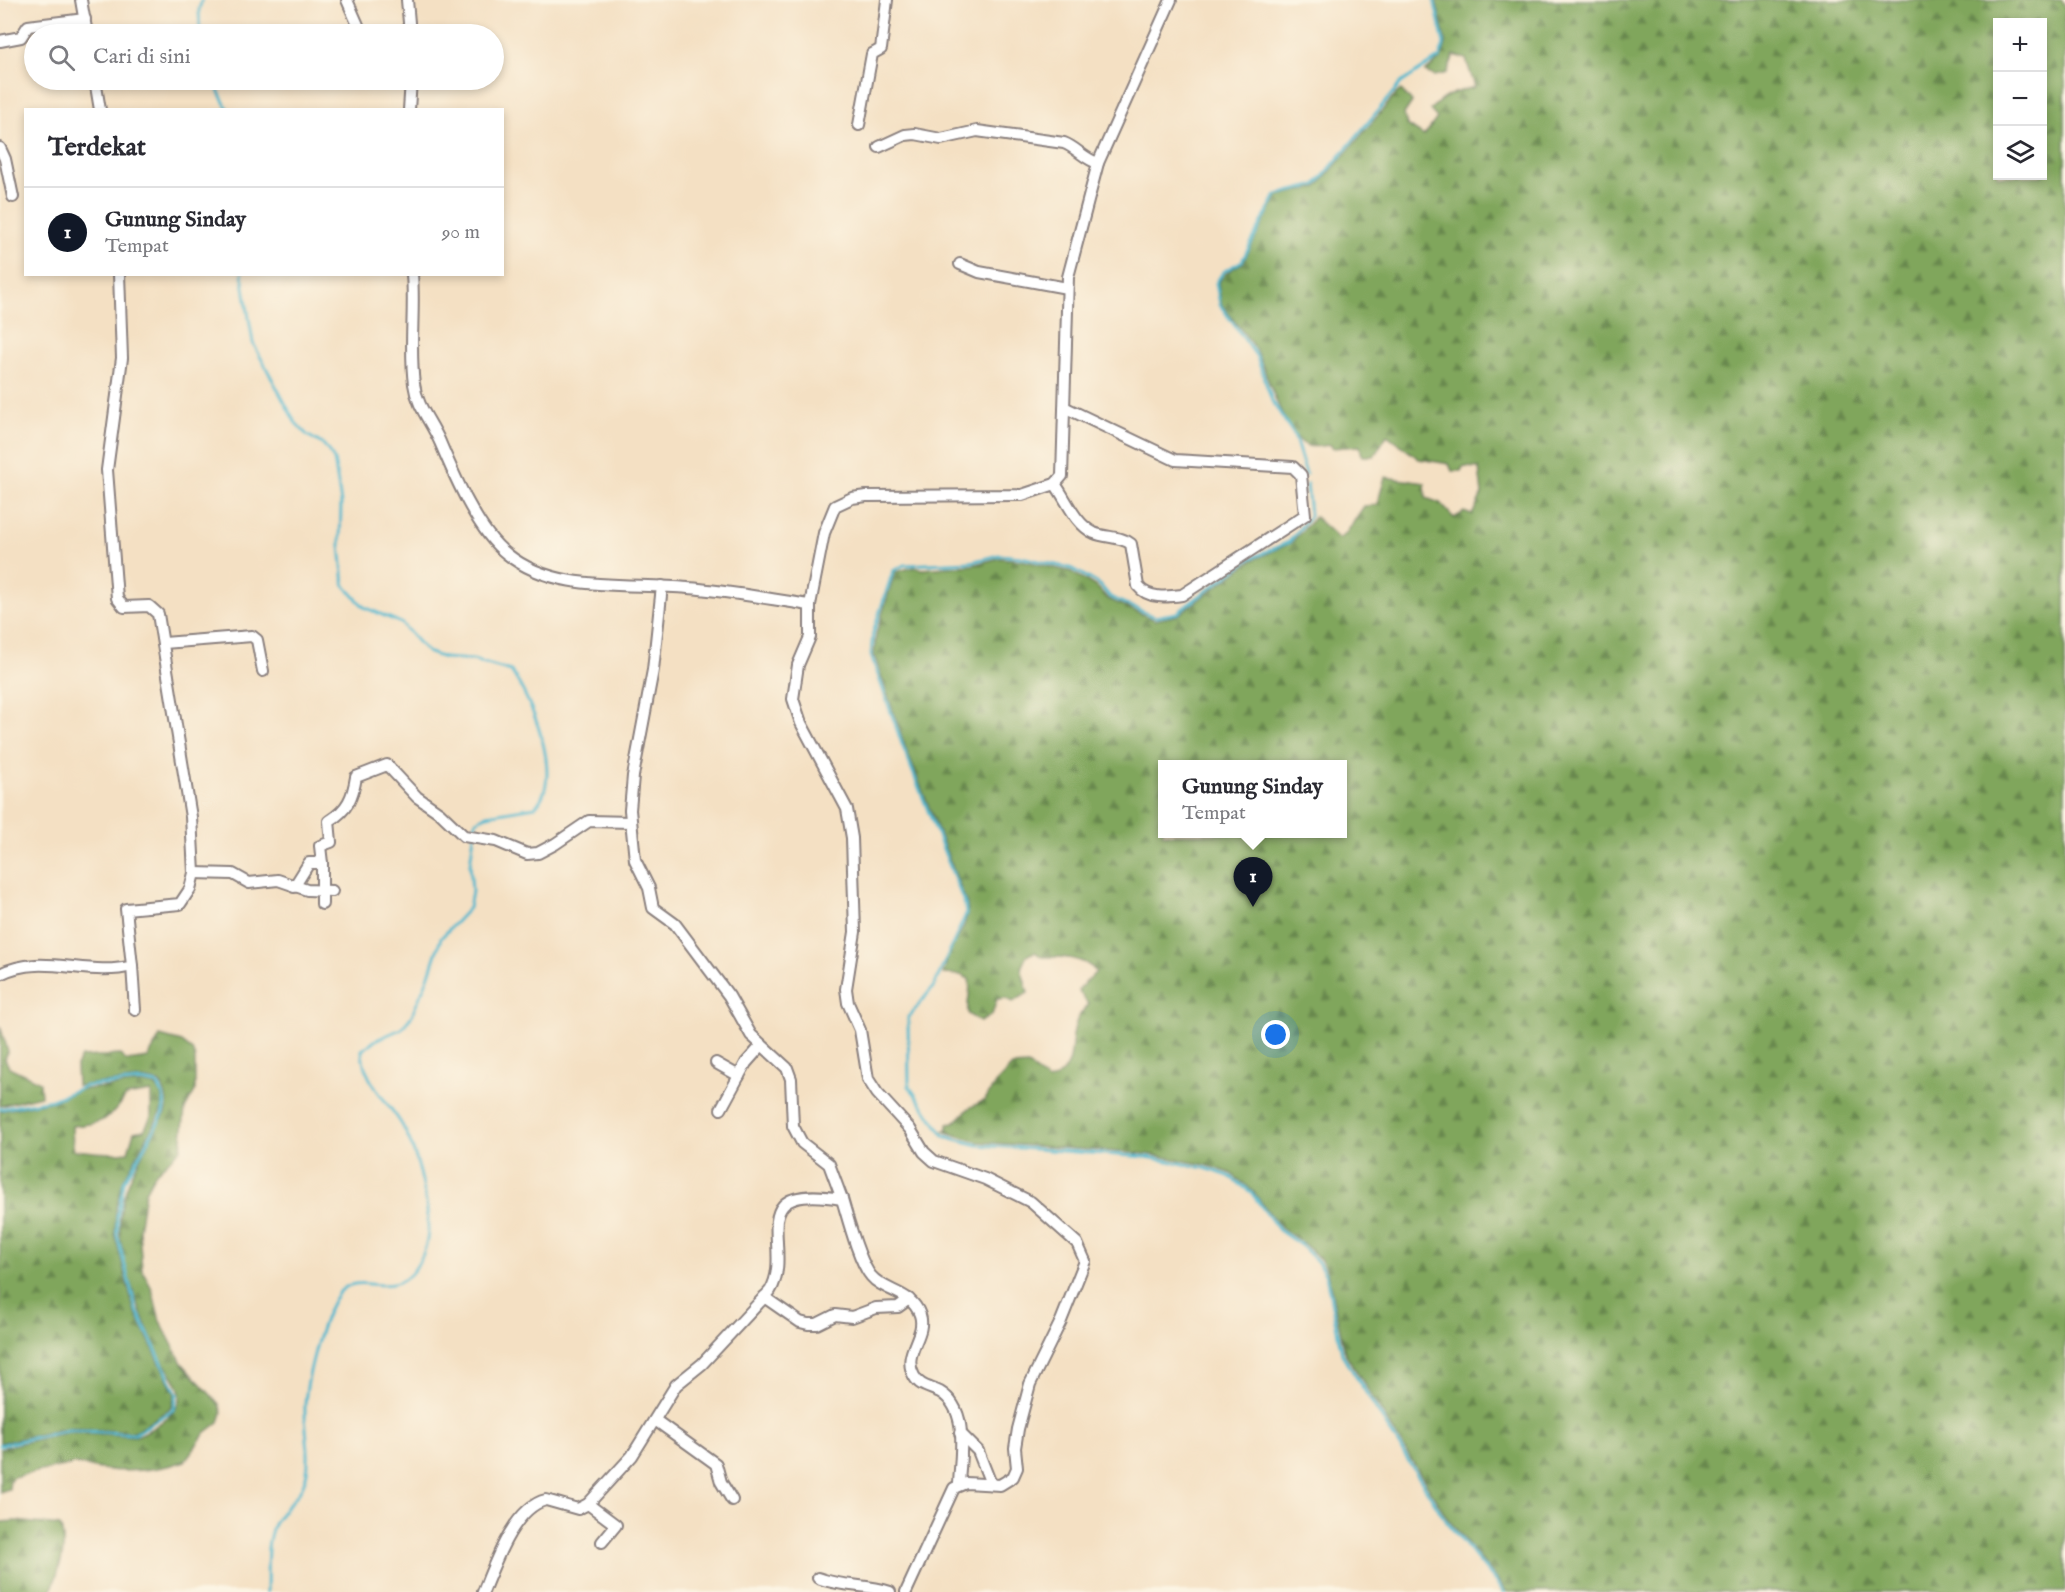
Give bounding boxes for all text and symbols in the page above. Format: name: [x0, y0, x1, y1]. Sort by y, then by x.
map controls: [1993, 18, 2047, 180]
button: +: [1993, 18, 2047, 72]
search box: [24, 24, 504, 90]
icon: search: [45, 41, 78, 74]
text: Cari di sini: [93, 43, 191, 71]
button: −: [1993, 72, 2047, 126]
button: layers: [1993, 126, 2047, 180]
text: Terdekat: [48, 131, 146, 164]
text: Gunung Sinday: [105, 206, 246, 234]
text: 1: [64, 220, 71, 245]
text: 90 m: [442, 220, 480, 245]
text: Tempat: [105, 234, 169, 259]
popup: [1158, 760, 1347, 838]
text: Gunung Sinday: [1182, 773, 1323, 801]
text: Tempat: [1182, 801, 1246, 826]
pin: 1: [1234, 858, 1272, 907]
your location: [1261, 1020, 1290, 1049]

